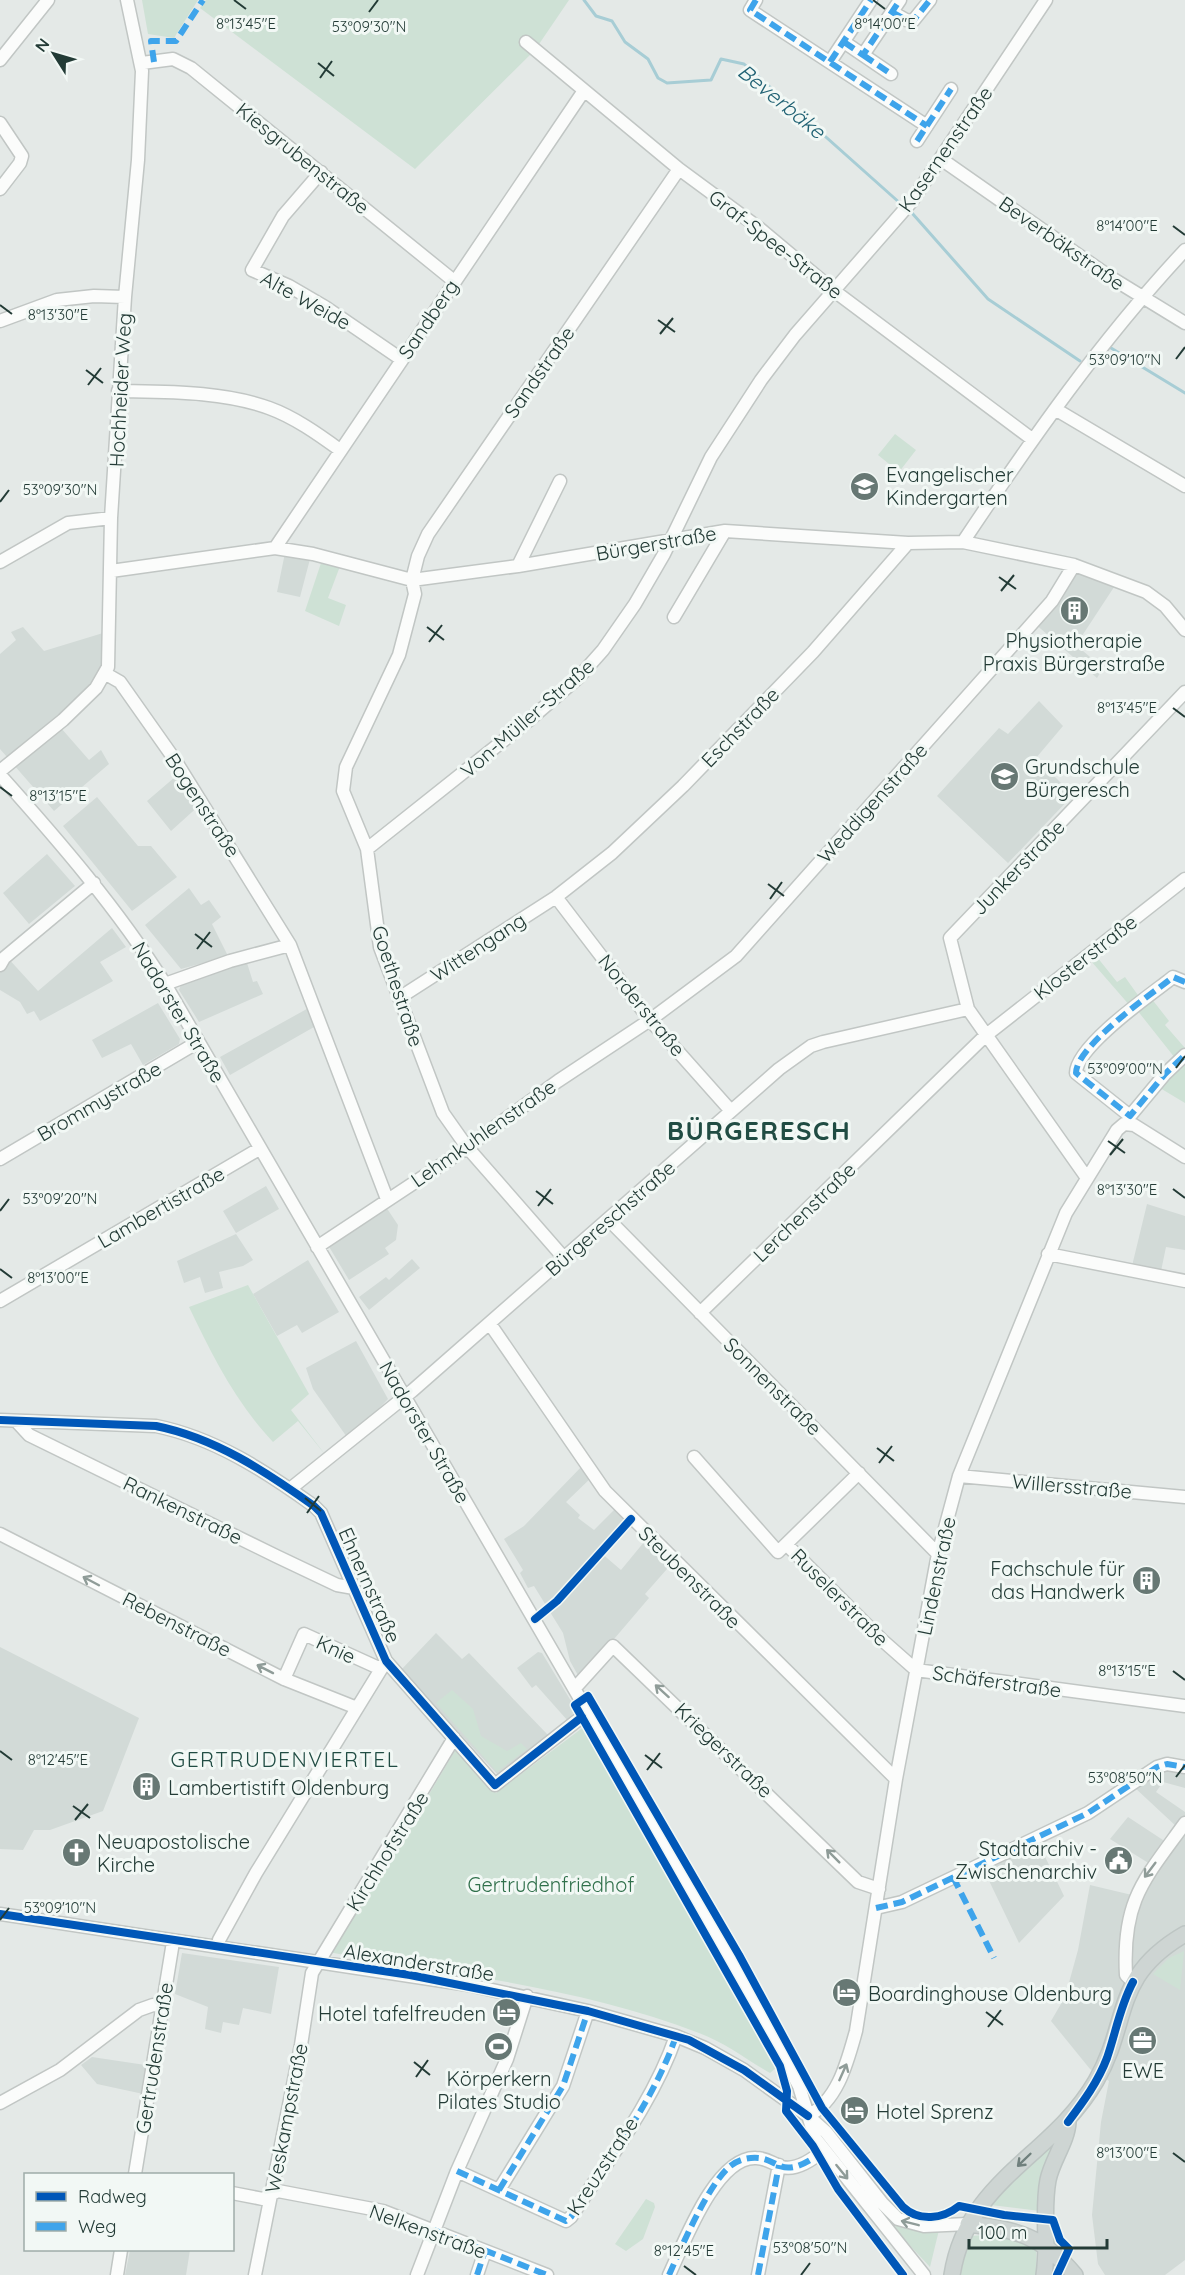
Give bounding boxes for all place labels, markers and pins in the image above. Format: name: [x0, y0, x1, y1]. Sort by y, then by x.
place label: Evangelischer Kindergarten: [886, 462, 1014, 510]
school or university icon: Evangelischer Kindergarten: [849, 470, 881, 502]
building icon: Physiotherapie Praxis Bürgerstraße: [1058, 594, 1090, 626]
place label: Physiotherapie Praxis Bürgerstraße: [983, 628, 1165, 676]
place label: Grundschule Bürgeresch: [1025, 754, 1140, 802]
school or university icon: Grundschule Bürgeresch: [988, 761, 1020, 793]
place label: Fachschule für das Handwerk: [990, 1556, 1125, 1604]
building icon: Fachschule für das Handwerk: [1130, 1564, 1162, 1596]
building icon: Lambertistift Oldenburg: [131, 1771, 163, 1803]
place label: Lambertistift Oldenburg: [168, 1775, 389, 1800]
place label: Neuapostolische Kirche: [97, 1829, 250, 1877]
place label: Stadtarchiv - Zwischenarchiv: [955, 1836, 1097, 1884]
church icon: Neuapostolische Kirche: [60, 1837, 92, 1869]
public building icon: Stadtarchiv - Zwischenarchiv: [1102, 1844, 1134, 1876]
hotel icon: Boardinghouse Oldenburg: [831, 1977, 863, 2009]
place label: Boardinghouse Oldenburg: [868, 1981, 1112, 2006]
hotel icon: Hotel tafelfreuden: [491, 1997, 523, 2029]
place label: Hotel tafelfreuden: [318, 2001, 486, 2026]
office icon: EWE: [1127, 2024, 1159, 2056]
sports icon: Körperkern Pilates Studio: [483, 2031, 515, 2063]
place label: EWE: [1122, 2058, 1164, 2083]
place label: Körperkern Pilates Studio: [437, 2066, 561, 2114]
hotel icon: Hotel Sprenz: [839, 2095, 871, 2127]
place label: Hotel Sprenz: [876, 2099, 994, 2124]

